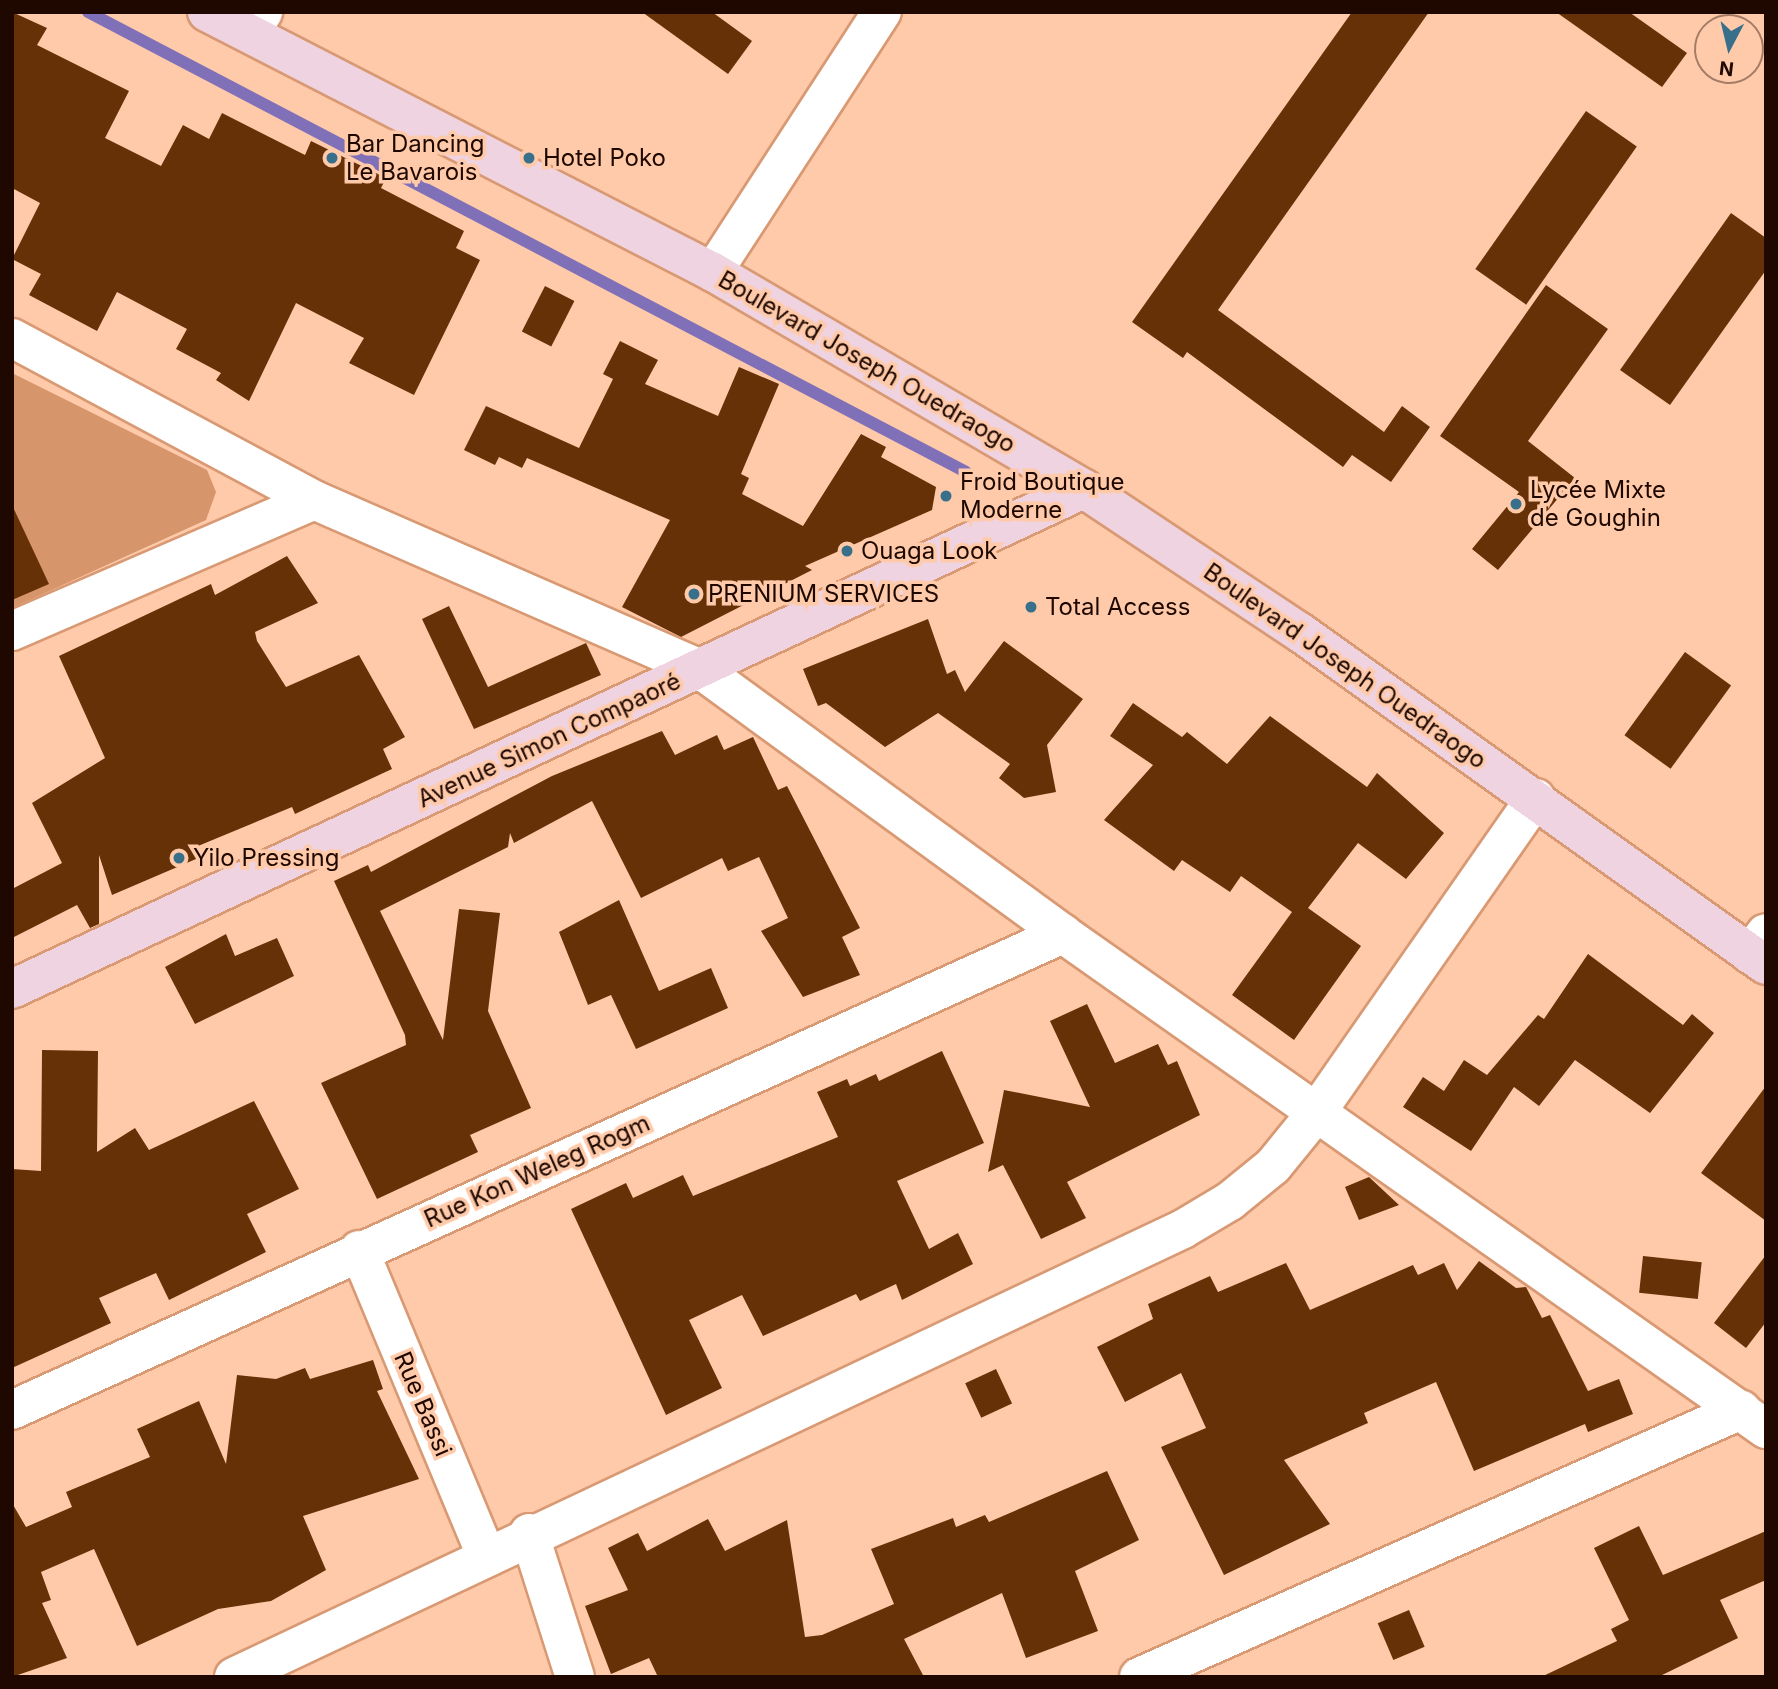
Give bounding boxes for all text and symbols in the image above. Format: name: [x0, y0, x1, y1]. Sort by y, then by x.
north arrow: [1694, 14, 1764, 84]
text: N: [1718, 56, 1735, 81]
place label: Bar Dancing Le Bavarois: [346, 130, 484, 186]
place label: Hotel Poko: [543, 144, 666, 172]
marker: Bar Dancing Le Bavarois: [324, 150, 340, 166]
marker: Hotel Poko: [521, 150, 537, 166]
street label: Boulevard Joseph Ouedraogo: [713, 265, 1021, 459]
place label: Froid Boutique Moderne: [960, 468, 1125, 524]
place label: Lycée Mixte de Goughin: [1530, 476, 1666, 532]
marker: Froid Boutique Moderne: [938, 488, 954, 504]
marker: Lycée Mixte de Goughin: [1508, 496, 1524, 512]
place label: Ouaga Look: [861, 537, 997, 565]
marker: Ouaga Look: [839, 543, 855, 559]
street label: Boulevard Joseph Ouedraogo: [1198, 557, 1492, 775]
place label: PRENIUM SERVICES: [708, 580, 939, 608]
marker: PRENIUM SERVICES: [686, 586, 702, 602]
place label: Total Access: [1045, 593, 1190, 621]
marker: Total Access: [1023, 599, 1039, 615]
street label: Avenue Simon Compaoré: [413, 666, 685, 814]
place label: Yilo Pressing: [193, 844, 339, 872]
marker: Yilo Pressing: [171, 850, 187, 866]
street label: Rue Kon Weleg Rogm: [420, 1108, 654, 1234]
street label: Rue Bassi: [388, 1347, 458, 1461]

